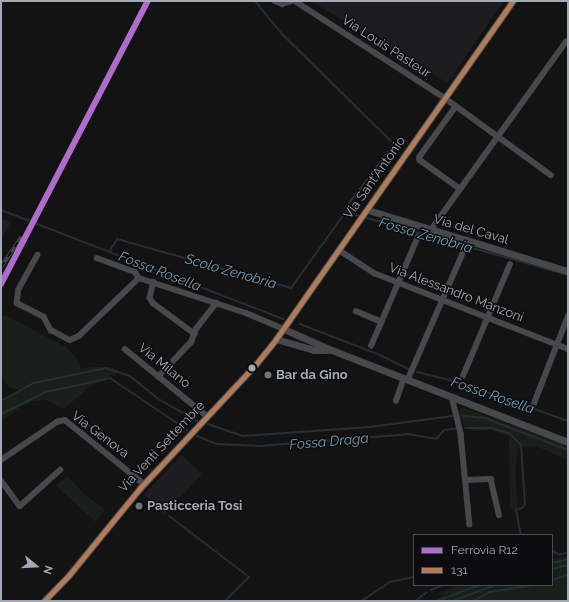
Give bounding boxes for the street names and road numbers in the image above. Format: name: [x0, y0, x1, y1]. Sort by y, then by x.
street label: Via Louis Pasteur: [339, 12, 433, 82]
street label: Via Sant'Antonio: [341, 134, 409, 222]
street label: Via del Caval: [431, 212, 511, 248]
street label: Via Alessandro Manzoni: [386, 260, 526, 326]
street label: Via Milano: [135, 340, 193, 392]
street label: Via Venti Settembre: [116, 398, 208, 496]
street label: Via Genova: [68, 408, 132, 462]

